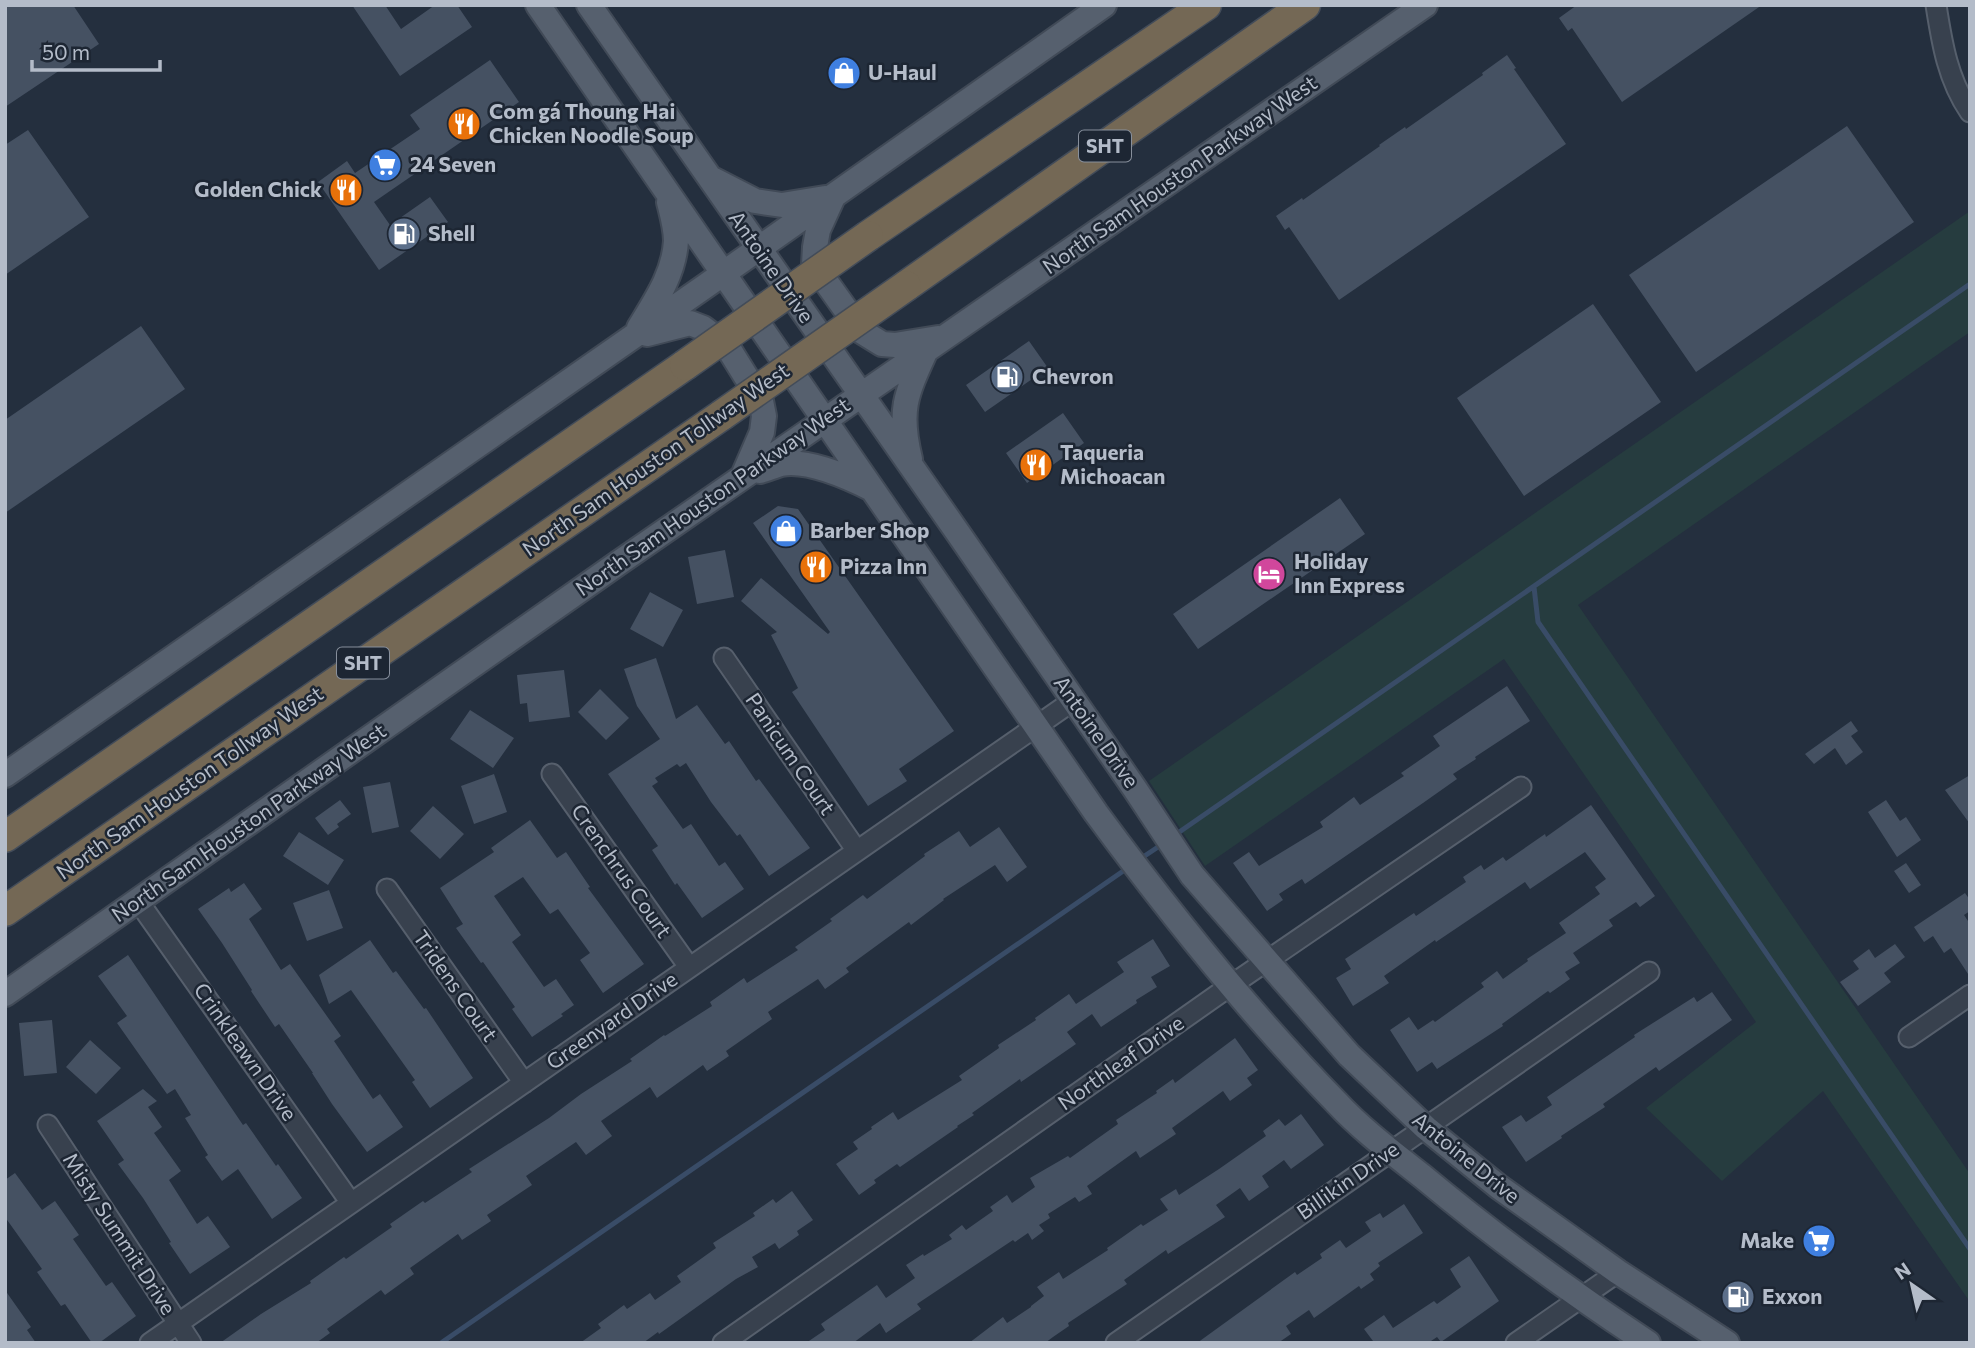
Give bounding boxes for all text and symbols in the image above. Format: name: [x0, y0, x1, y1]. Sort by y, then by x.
scale bar: [32, 28, 159, 72]
text: 50 m: [42, 39, 90, 64]
shop icon: U-Haul: [825, 54, 863, 92]
place label: U-Haul: [868, 59, 937, 84]
street label: North Sam Houston Parkway West: [1037, 69, 1321, 278]
place label: Com gá Thoung Hai Chicken Noodle Soup: [489, 98, 694, 147]
restaurant icon: Com gá Thoung Hai Chicken Noodle Soup: [445, 105, 483, 143]
road number: SHT: [1079, 130, 1131, 162]
supermarket icon: 24 Seven: [366, 146, 404, 184]
place label: 24 Seven: [410, 151, 496, 176]
restaurant icon: Golden Chick: [327, 171, 365, 209]
place label: Golden Chick: [194, 176, 322, 201]
street label: Antoine Drive: [724, 205, 820, 327]
fuel station icon: Shell: [385, 215, 423, 253]
place label: Shell: [428, 220, 475, 245]
street label: North Sam Houston Tollway West: [517, 357, 793, 561]
fuel station icon: Chevron: [988, 358, 1026, 396]
place label: Chevron: [1032, 363, 1114, 388]
street label: North Sam Houston Parkway West: [570, 391, 854, 600]
place label: Taqueria Michoacan: [1060, 439, 1165, 488]
restaurant icon: Taqueria Michoacan: [1017, 446, 1055, 484]
shop icon: Barber Shop: [767, 512, 805, 550]
place label: Barber Shop: [810, 517, 930, 542]
restaurant icon: Pizza Inn: [797, 548, 835, 586]
place label: Holiday Inn Express: [1294, 548, 1405, 597]
place label: Pizza Inn: [840, 553, 927, 578]
hotel icon: Holiday Inn Express: [1250, 555, 1288, 593]
road number: SHT: [337, 648, 389, 678]
street label: Antoine Drive: [1049, 670, 1145, 792]
street label: North Sam Houston Tollway West: [51, 680, 327, 884]
street label: Panicum Court: [741, 687, 841, 819]
street label: North Sam Houston Parkway West: [106, 717, 390, 926]
street label: Crenchrus Court: [567, 799, 678, 942]
street label: Tridens Court: [409, 925, 504, 1046]
street label: Greenyard Drive: [541, 965, 681, 1074]
street label: Crinkleawn Drive: [189, 977, 303, 1125]
street label: Northleaf Drive: [1052, 1009, 1188, 1114]
street label: Antoine Drive: [1408, 1106, 1526, 1208]
street label: Billikin Drive: [1291, 1136, 1403, 1224]
street label: Misty Summit Drive: [59, 1148, 182, 1319]
supermarket icon: Make: [1800, 1222, 1838, 1260]
place label: Make: [1740, 1227, 1794, 1252]
north arrow: [1877, 1250, 1947, 1320]
text: N: [1890, 1257, 1915, 1284]
fuel station icon: Exxon: [1719, 1278, 1757, 1316]
place label: Exxon: [1762, 1283, 1823, 1308]

